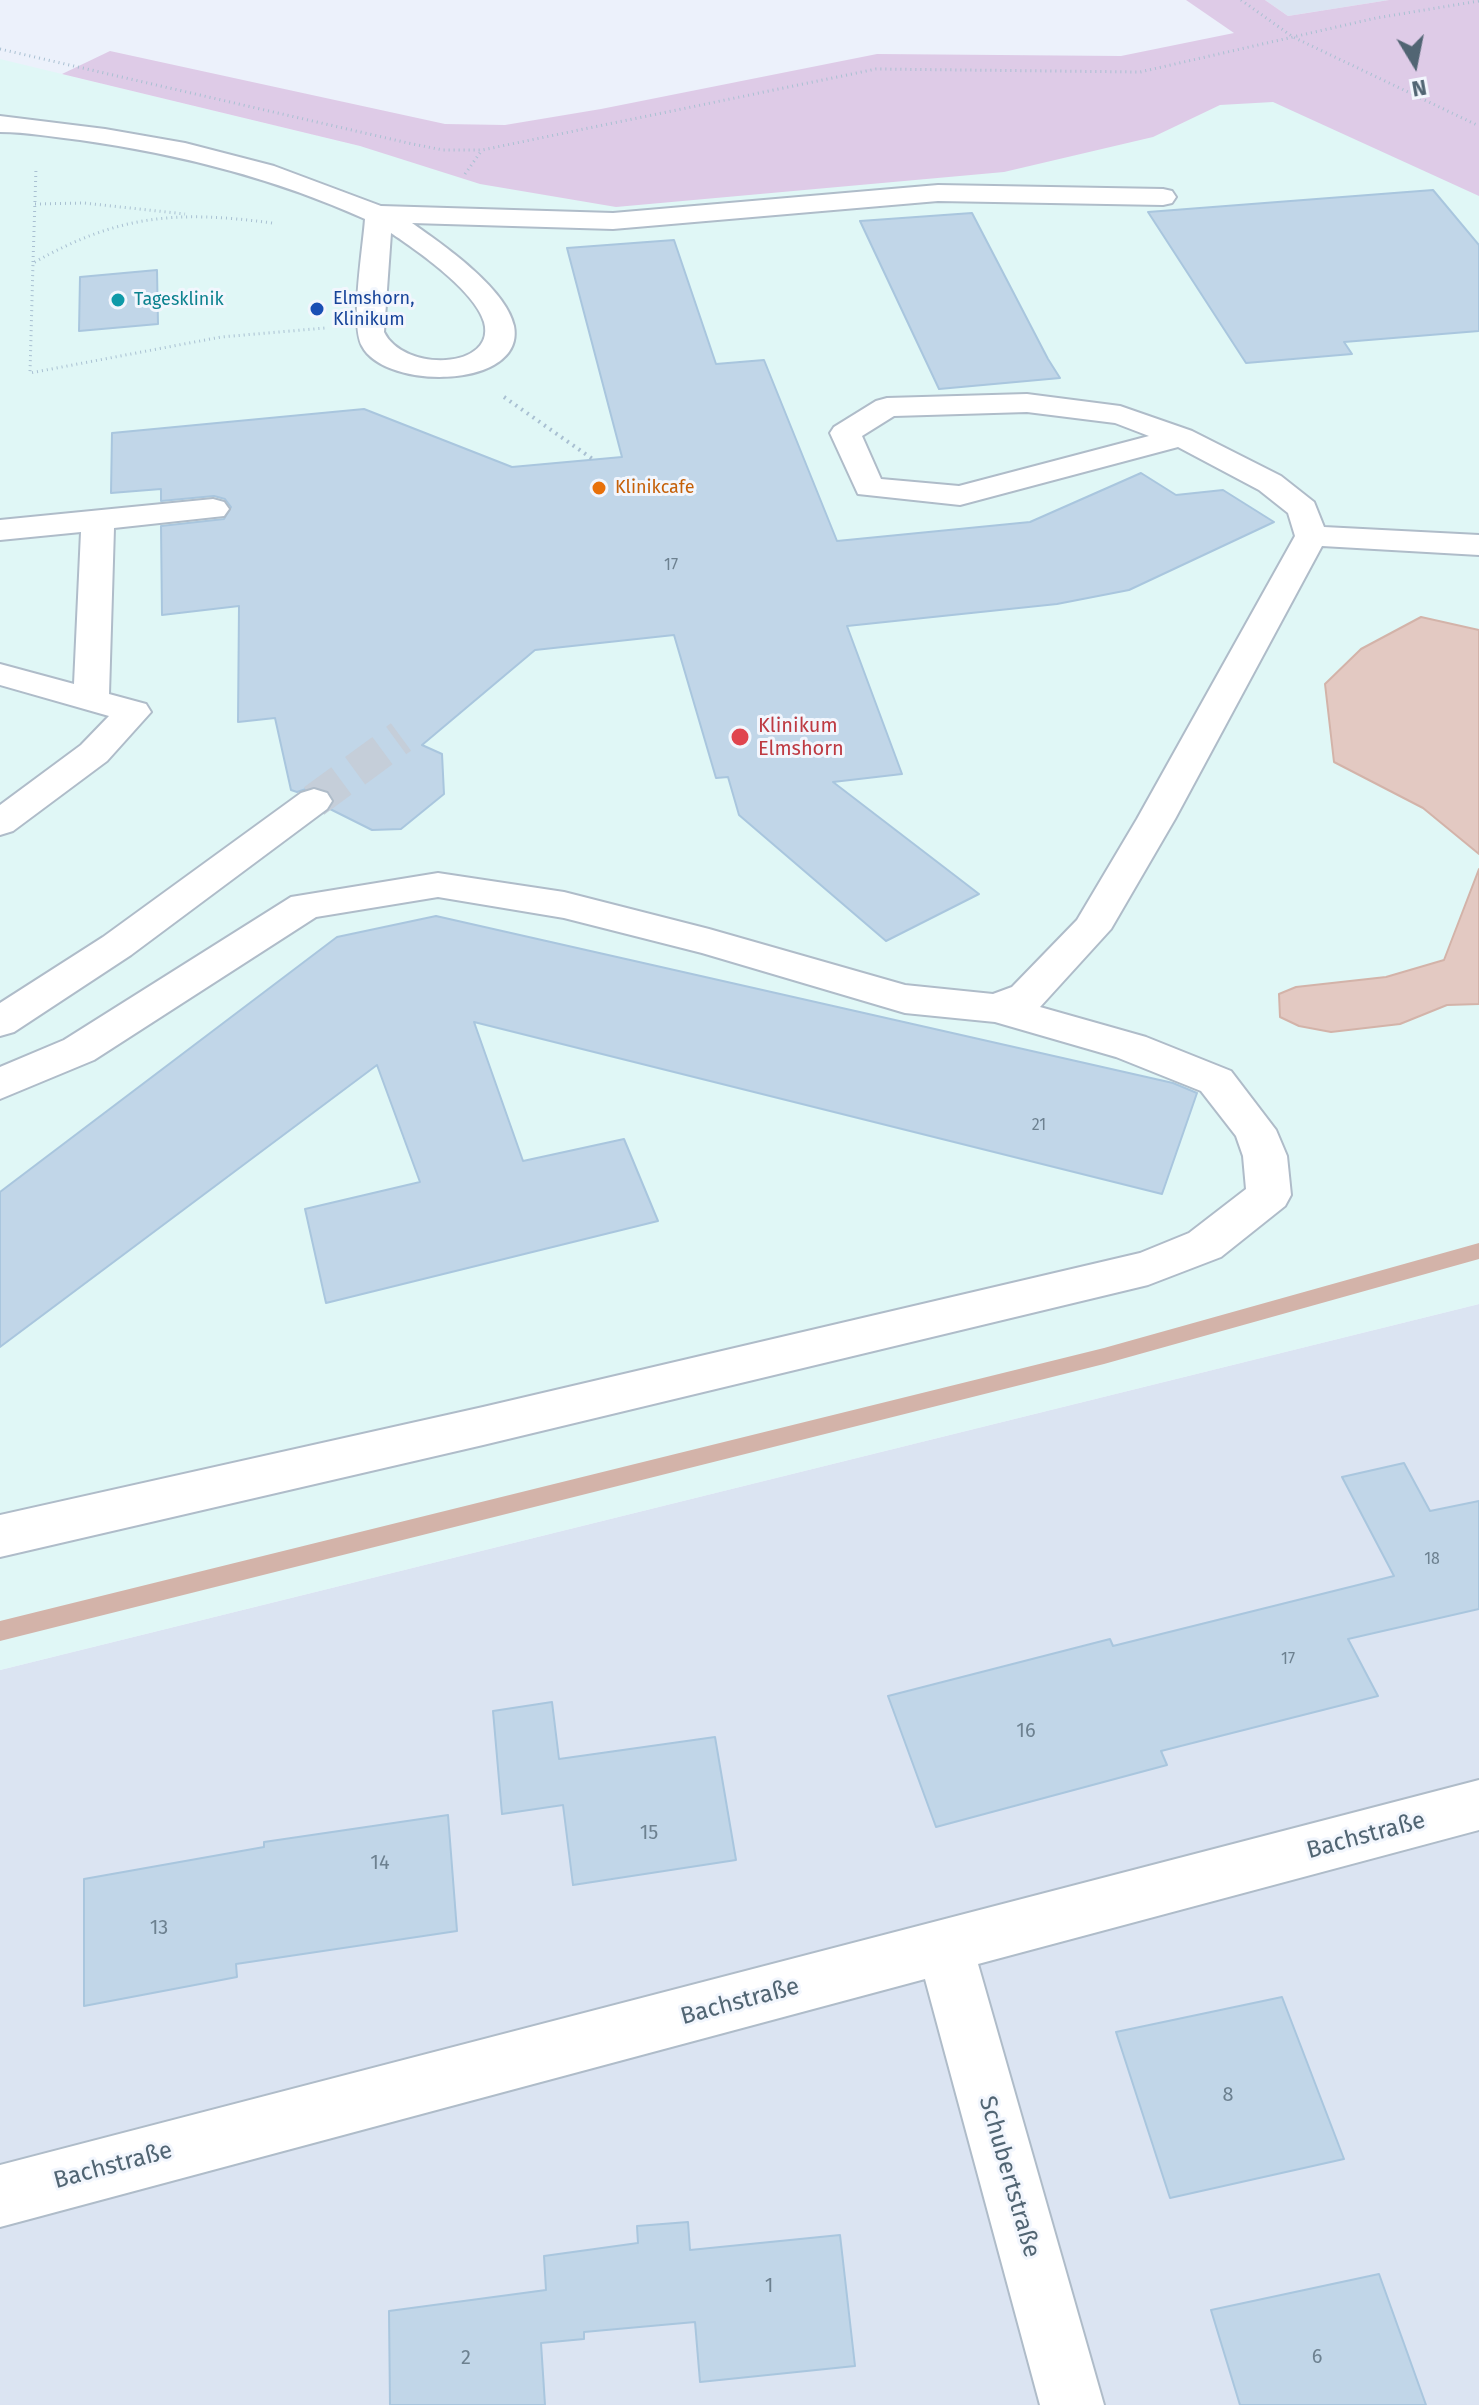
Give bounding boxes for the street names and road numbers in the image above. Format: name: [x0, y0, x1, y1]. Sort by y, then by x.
street label: Bachstraße: [1303, 1806, 1429, 1866]
street label: Bachstraße: [677, 1972, 803, 2032]
street label: Schubertstraße: [972, 2093, 1046, 2261]
street label: Bachstraße: [50, 2136, 176, 2196]

